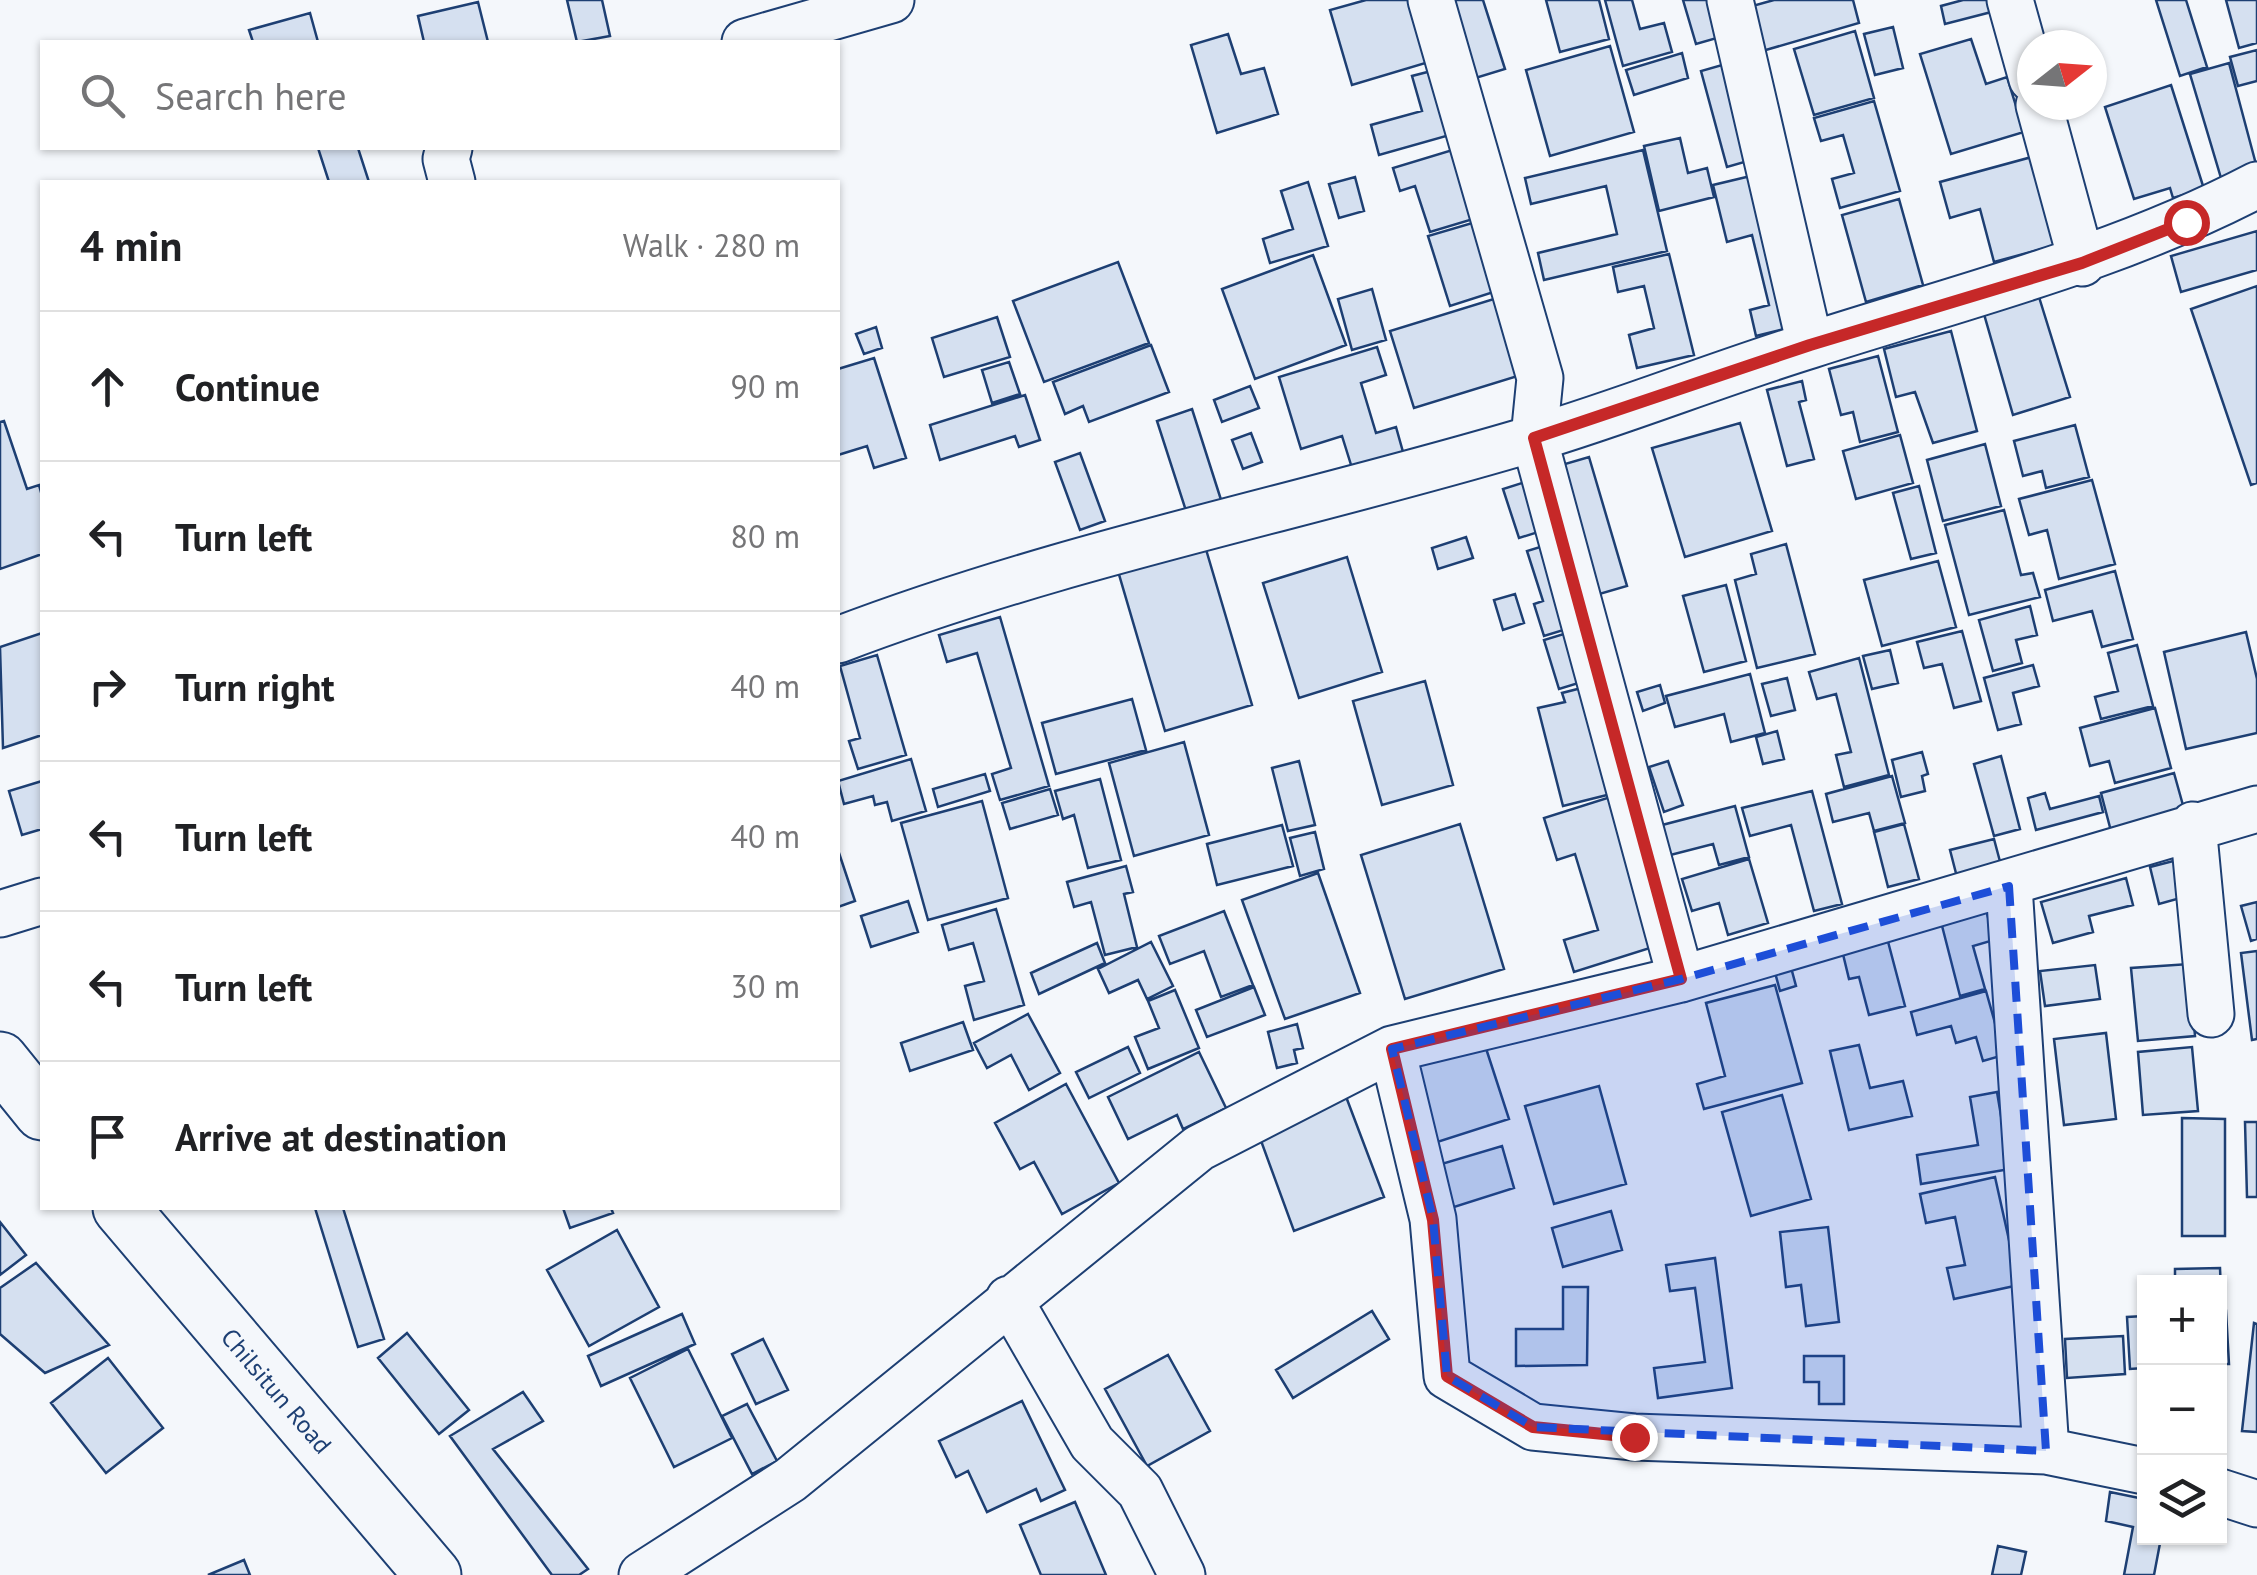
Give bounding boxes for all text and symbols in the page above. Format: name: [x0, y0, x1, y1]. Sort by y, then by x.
north arrow: [2017, 30, 2107, 120]
search box: [40, 40, 840, 150]
icon: search: [75, 68, 130, 123]
text: Search here: [155, 71, 347, 120]
route start: [2164, 200, 2210, 246]
text: 4 min: [80, 218, 182, 273]
text: Walk · 280 m: [623, 224, 800, 266]
icon: ahead: [80, 359, 135, 414]
text: Continue: [175, 362, 320, 411]
text: 90 m: [731, 365, 800, 407]
icon: left: [80, 509, 135, 564]
text: Turn left: [175, 512, 312, 561]
text: 80 m: [731, 515, 800, 557]
icon: right: [80, 659, 135, 714]
text: Turn right: [175, 662, 335, 711]
text: 40 m: [731, 665, 800, 707]
icon: left: [80, 809, 135, 864]
text: Turn left: [175, 812, 312, 861]
text: 40 m: [731, 815, 800, 857]
icon: left: [80, 959, 135, 1014]
text: Turn left: [175, 962, 312, 1011]
text: 30 m: [731, 965, 800, 1007]
icon: arrive: [80, 1109, 135, 1164]
text: Arrive at destination: [175, 1112, 507, 1161]
map controls: [2137, 1275, 2227, 1545]
button: +: [2137, 1275, 2227, 1365]
street label: Chilsitun Road: [214, 1322, 339, 1460]
button: −: [2137, 1365, 2227, 1455]
route end: [1612, 1415, 1658, 1461]
button: layers: [2137, 1455, 2227, 1545]

